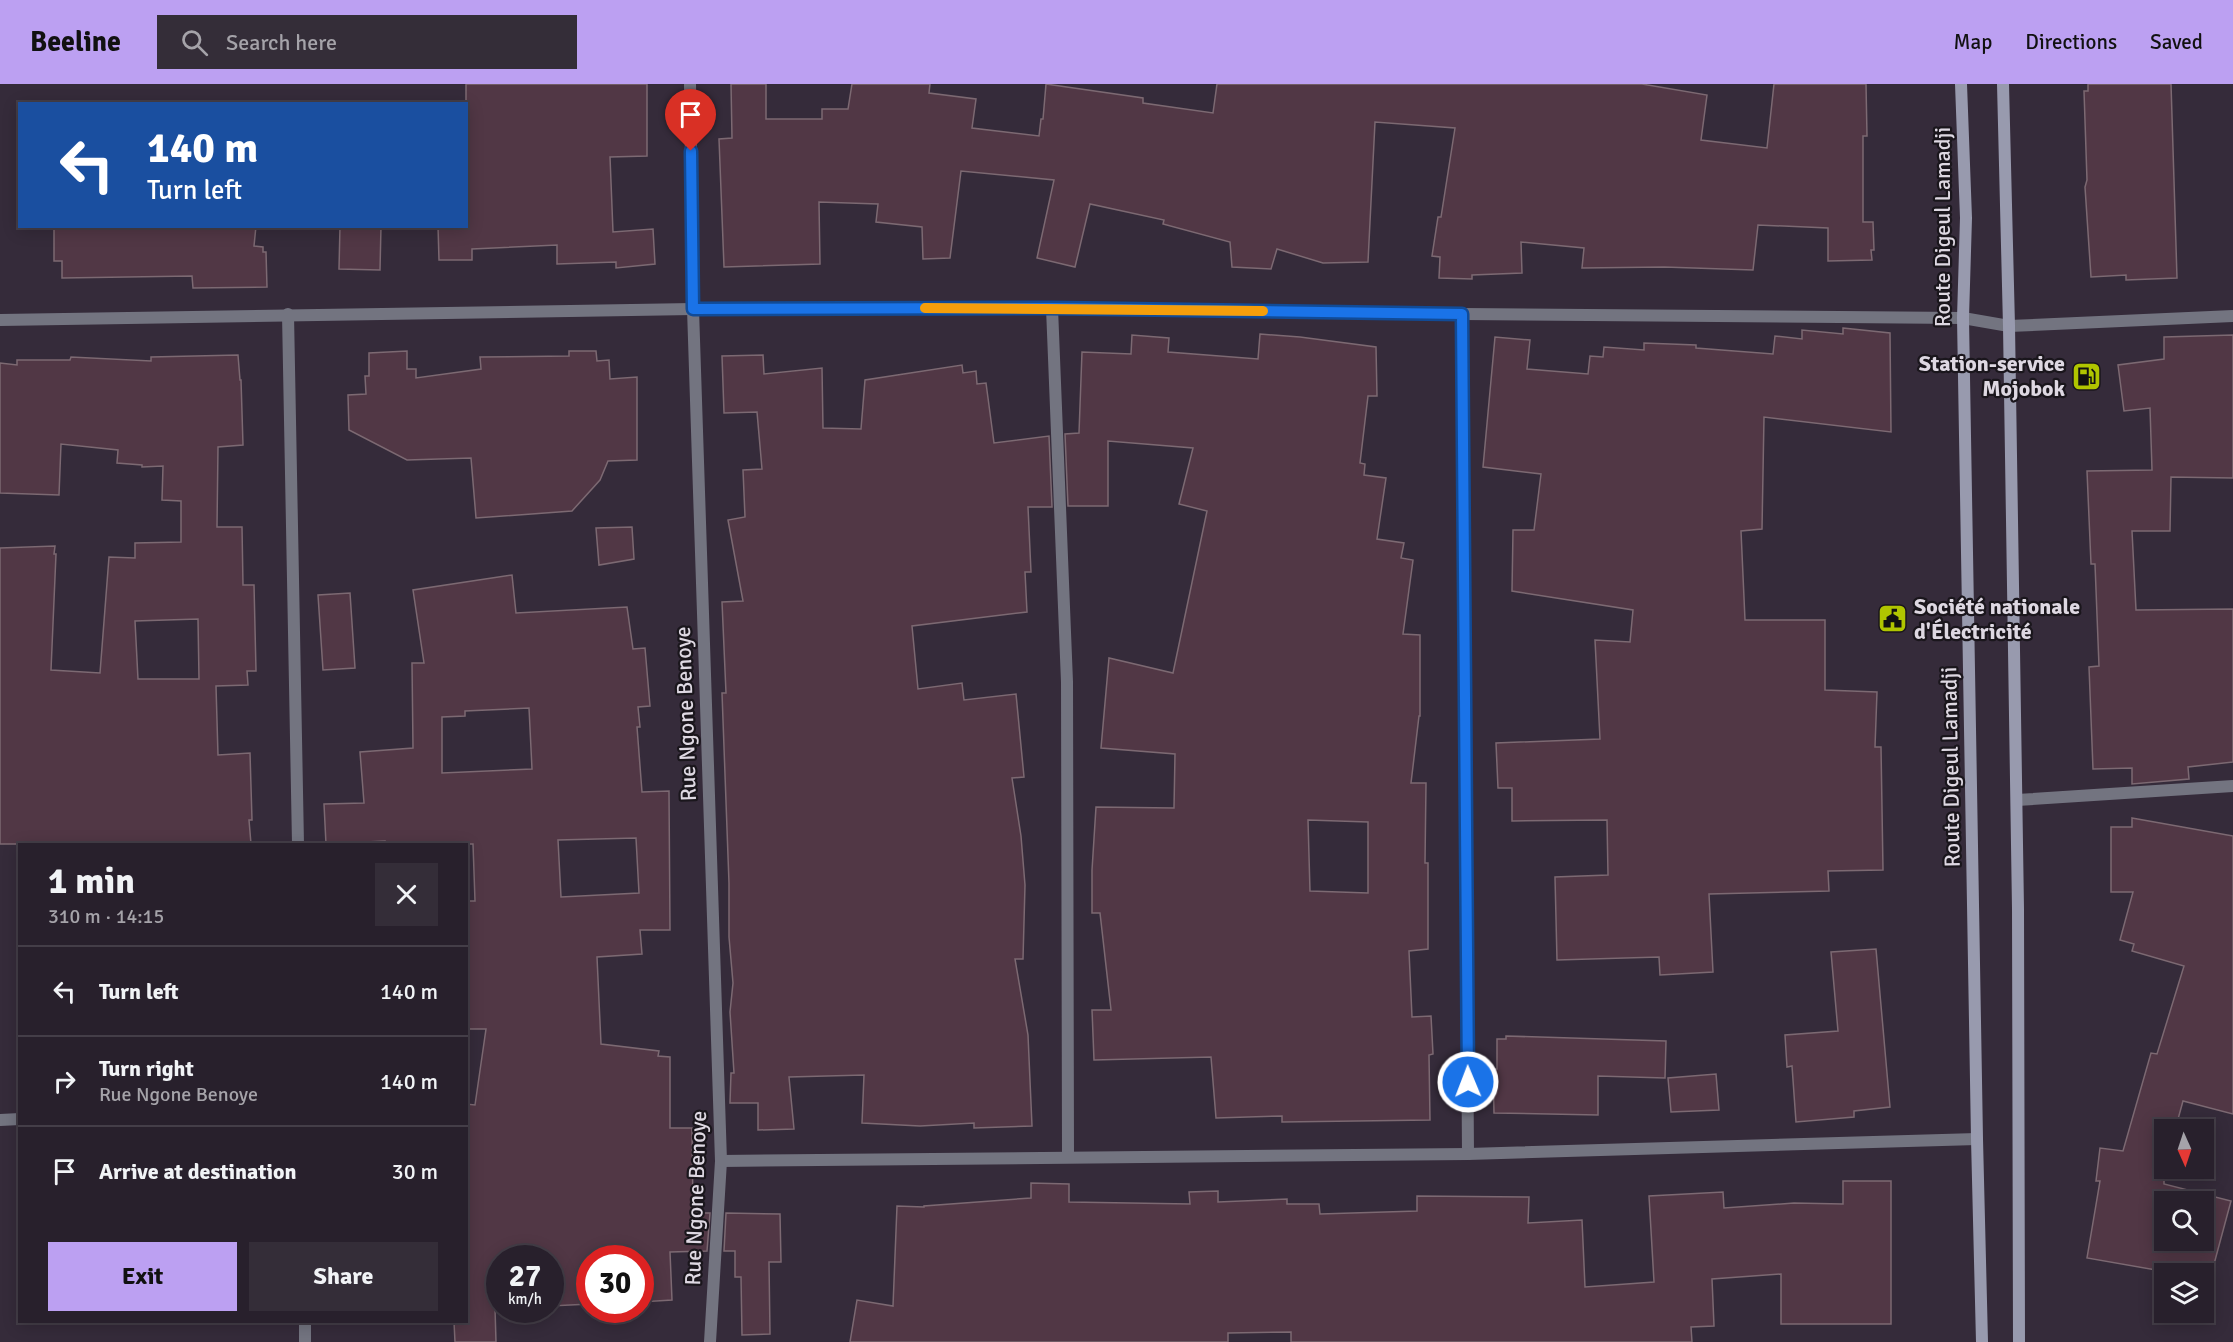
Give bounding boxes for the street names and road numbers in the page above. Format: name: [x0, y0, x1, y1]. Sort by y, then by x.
street label: Route Digeul Lamadji: [1929, 127, 1956, 327]
street label: Rue Ngone Benoye: [669, 626, 702, 802]
street label: Route Digeul Lamadji: [1935, 666, 1966, 868]
street label: Rue Ngone Benoye: [679, 1110, 712, 1286]

